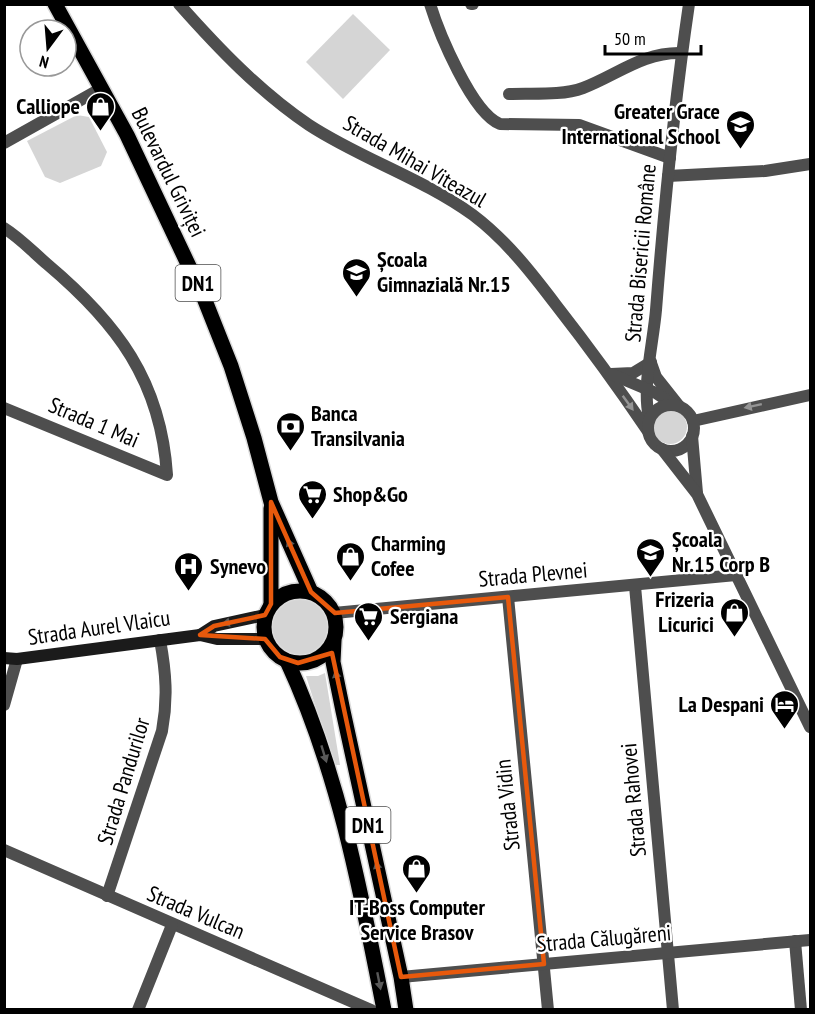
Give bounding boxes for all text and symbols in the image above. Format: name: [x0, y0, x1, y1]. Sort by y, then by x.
north arrow: [18, 18, 78, 78]
scale bar: [605, 18, 701, 56]
text: 50 m: [614, 27, 646, 50]
text: N: [37, 52, 51, 73]
shop icon: Calliope: [85, 90, 117, 132]
place label: Calliope: [16, 92, 80, 120]
place label: Greater Grace International School: [562, 97, 721, 150]
street label: Bulevardul Griviței: [126, 103, 212, 241]
school or university icon: Greater Grace International School: [725, 108, 757, 150]
street label: Strada Mihai Viteazul: [338, 109, 492, 214]
street label: Strada Bisericii Române: [618, 163, 662, 343]
place label: Școala Gimnazială Nr.15: [377, 245, 511, 298]
school or university icon: Școala Gimnazială Nr.15: [340, 256, 372, 298]
road number: DN1: [176, 265, 220, 301]
street label: Strada 1 Mai: [45, 390, 143, 454]
one-way arrow: [622, 394, 634, 410]
place label: Banca Transilvania: [311, 399, 405, 452]
one-way arrow: [744, 402, 763, 412]
bank icon: Banca Transilvania: [274, 410, 306, 452]
supermarket icon: Shop&Go: [296, 478, 328, 520]
place label: Shop&Go: [333, 480, 408, 508]
place label: Școala Nr.15 Corp B: [672, 525, 770, 578]
place label: Charming Cofee: [371, 529, 446, 582]
school or university icon: Școala Nr.15 Corp B: [635, 536, 667, 578]
one-way arrow: [286, 538, 296, 556]
shop icon: Charming Cofee: [334, 540, 366, 582]
hospital icon: Synevo: [173, 550, 205, 592]
place label: Synevo: [210, 552, 266, 580]
street label: Strada Plevnei: [477, 555, 589, 593]
place label: Frizeria Licurici: [655, 585, 714, 638]
shop icon: Frizeria Licurici: [719, 596, 751, 638]
supermarket icon: Sergiana: [353, 600, 385, 642]
place label: Sergiana: [390, 602, 458, 630]
street label: Strada Aurel Vlaicu: [26, 603, 172, 651]
one-way arrow: [221, 618, 240, 627]
one-way arrow: [332, 670, 341, 689]
hotel icon: La Despani: [769, 688, 801, 730]
place label: La Despani: [678, 690, 764, 718]
street label: Strada Pandurilor: [90, 714, 156, 848]
street label: Strada Rahovei: [614, 742, 652, 858]
one-way arrow: [320, 745, 329, 763]
street label: Strada Vidin: [488, 758, 526, 852]
road number: DN1: [346, 807, 391, 843]
shop icon: IT-Boss Computer Service Brasov: [401, 852, 433, 894]
one-way arrow: [372, 861, 382, 879]
street label: Strada Vulcan: [143, 879, 249, 945]
place label: IT-Boss Computer Service Brasov: [349, 893, 485, 946]
street label: Strada Călugăreni: [536, 918, 672, 958]
one-way arrow: [375, 972, 384, 991]

